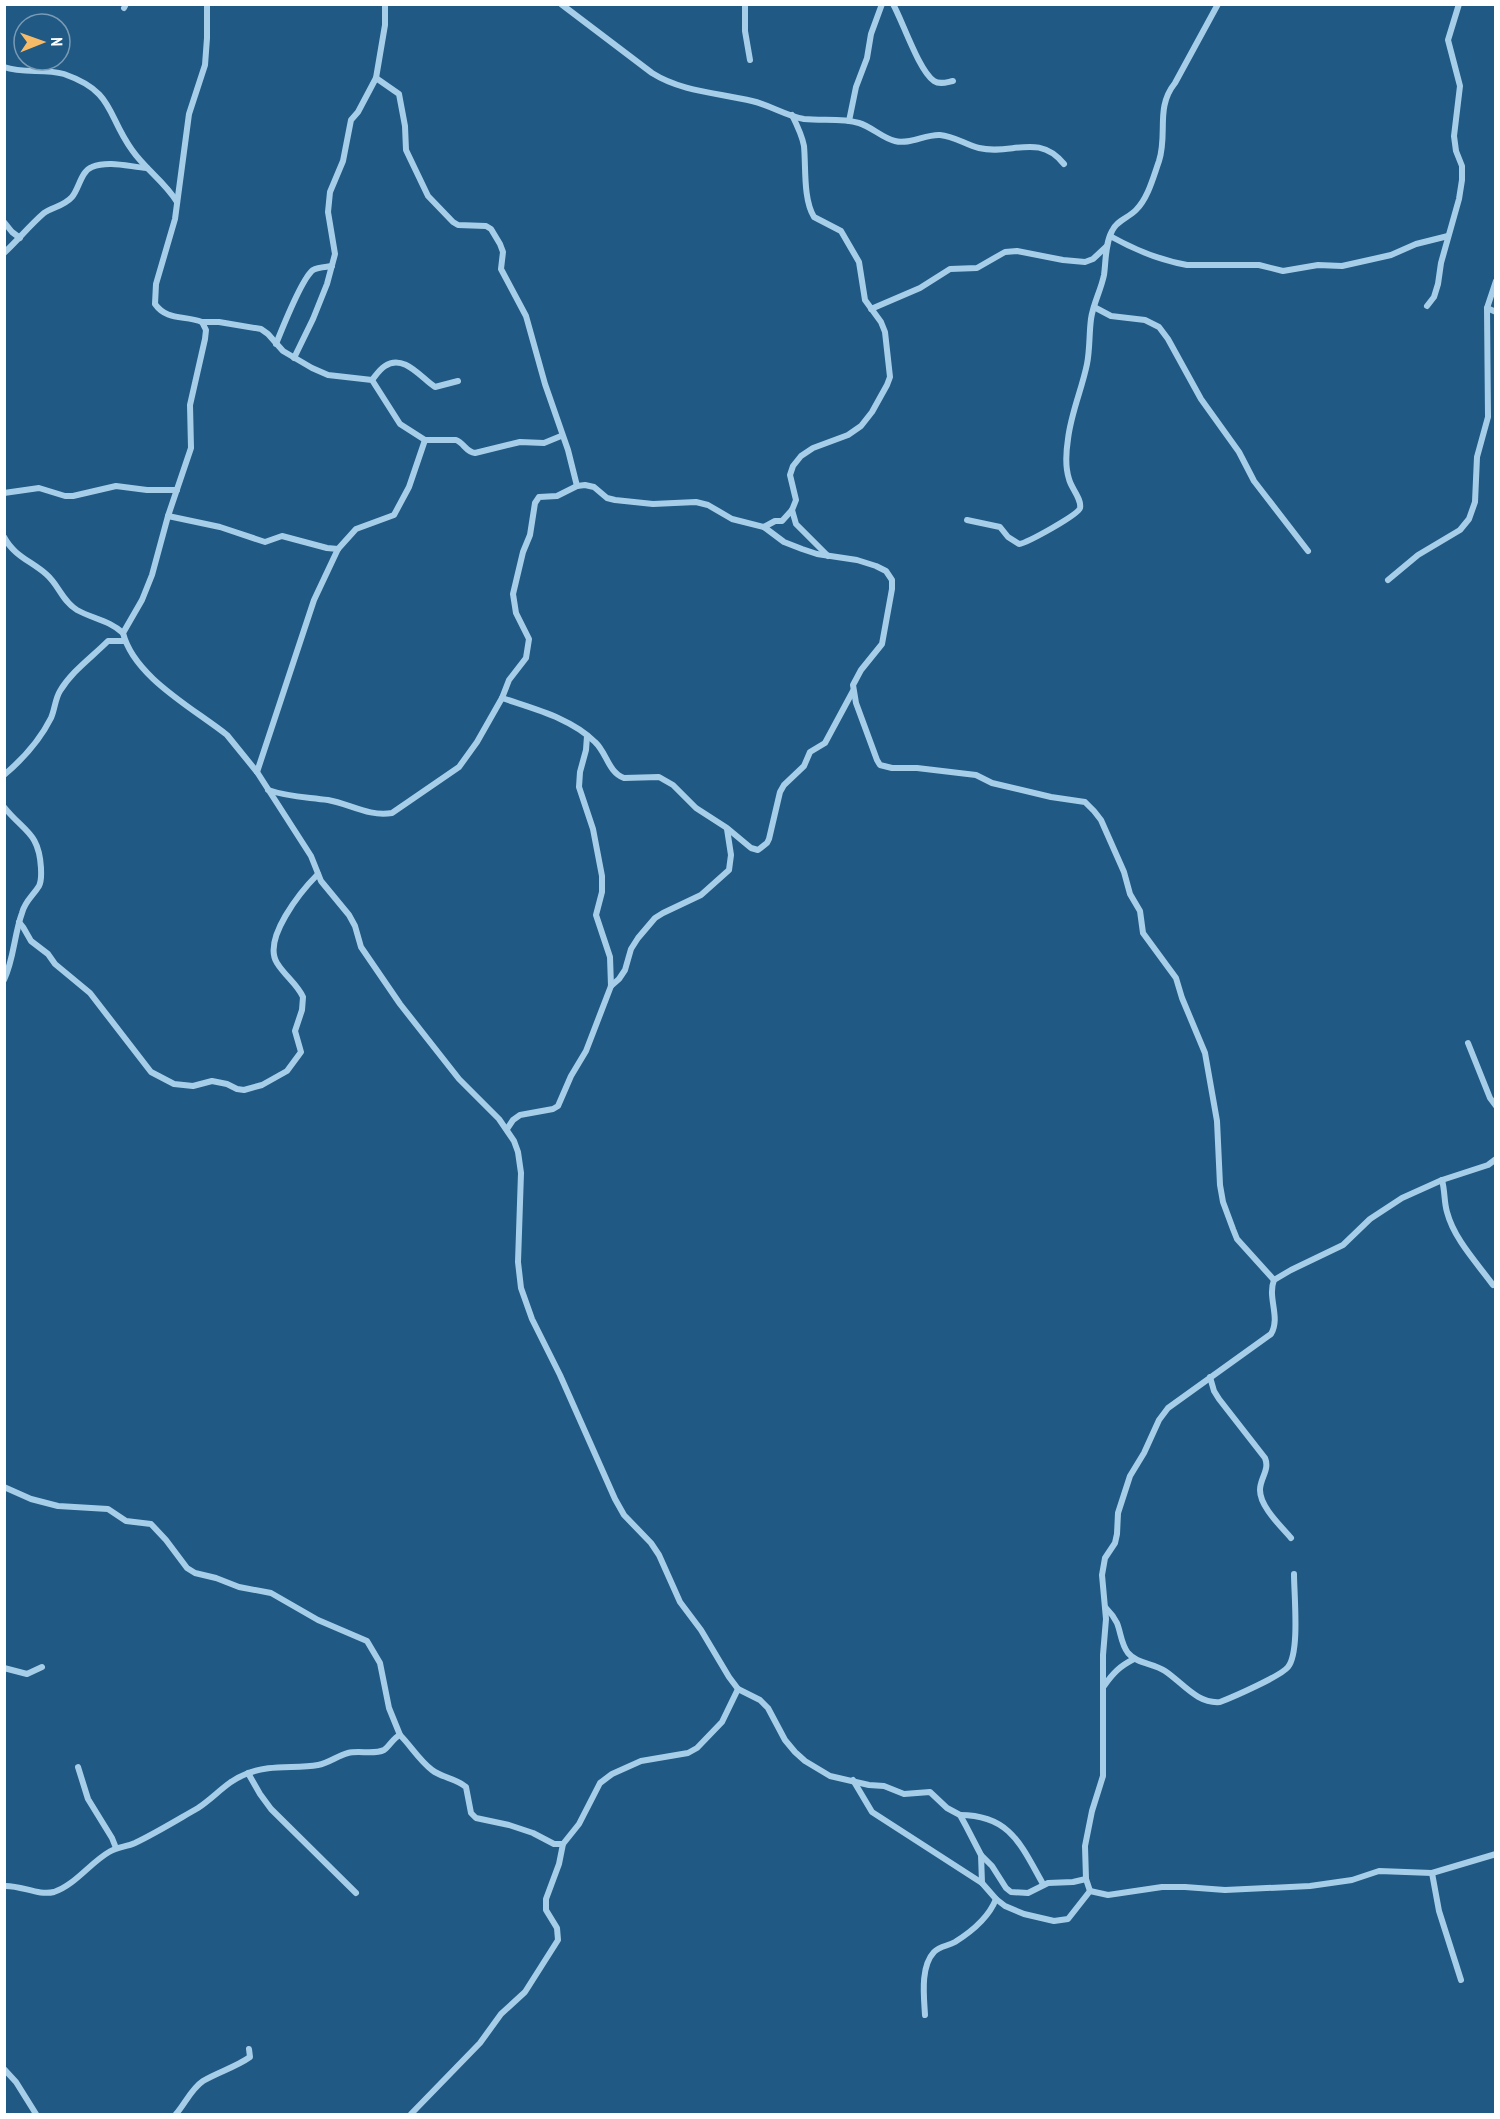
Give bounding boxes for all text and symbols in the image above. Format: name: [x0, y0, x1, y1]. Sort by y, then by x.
north arrow: [12, 12, 72, 72]
text: N: [47, 37, 67, 46]

